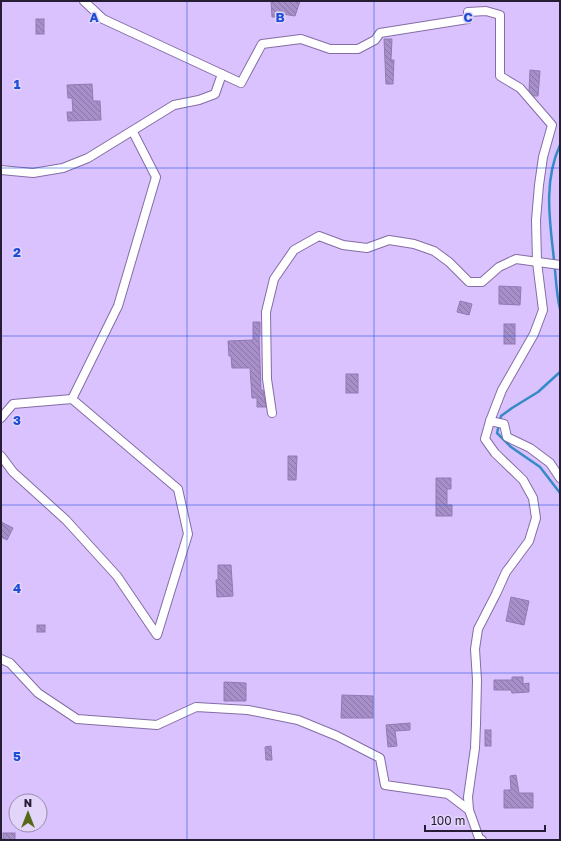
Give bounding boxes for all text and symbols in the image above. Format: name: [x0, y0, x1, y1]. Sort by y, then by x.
text: A: [89, 9, 99, 25]
text: B: [275, 9, 285, 25]
text: C: [463, 9, 473, 25]
text: 1: [14, 76, 21, 92]
text: 2: [13, 244, 21, 260]
text: 3: [13, 412, 21, 428]
text: 4: [13, 580, 21, 596]
text: 5: [13, 748, 21, 764]
north arrow: [8, 793, 48, 833]
text: N: [24, 796, 32, 809]
scale bar: [425, 807, 545, 833]
text: 100 m: [431, 813, 465, 828]

